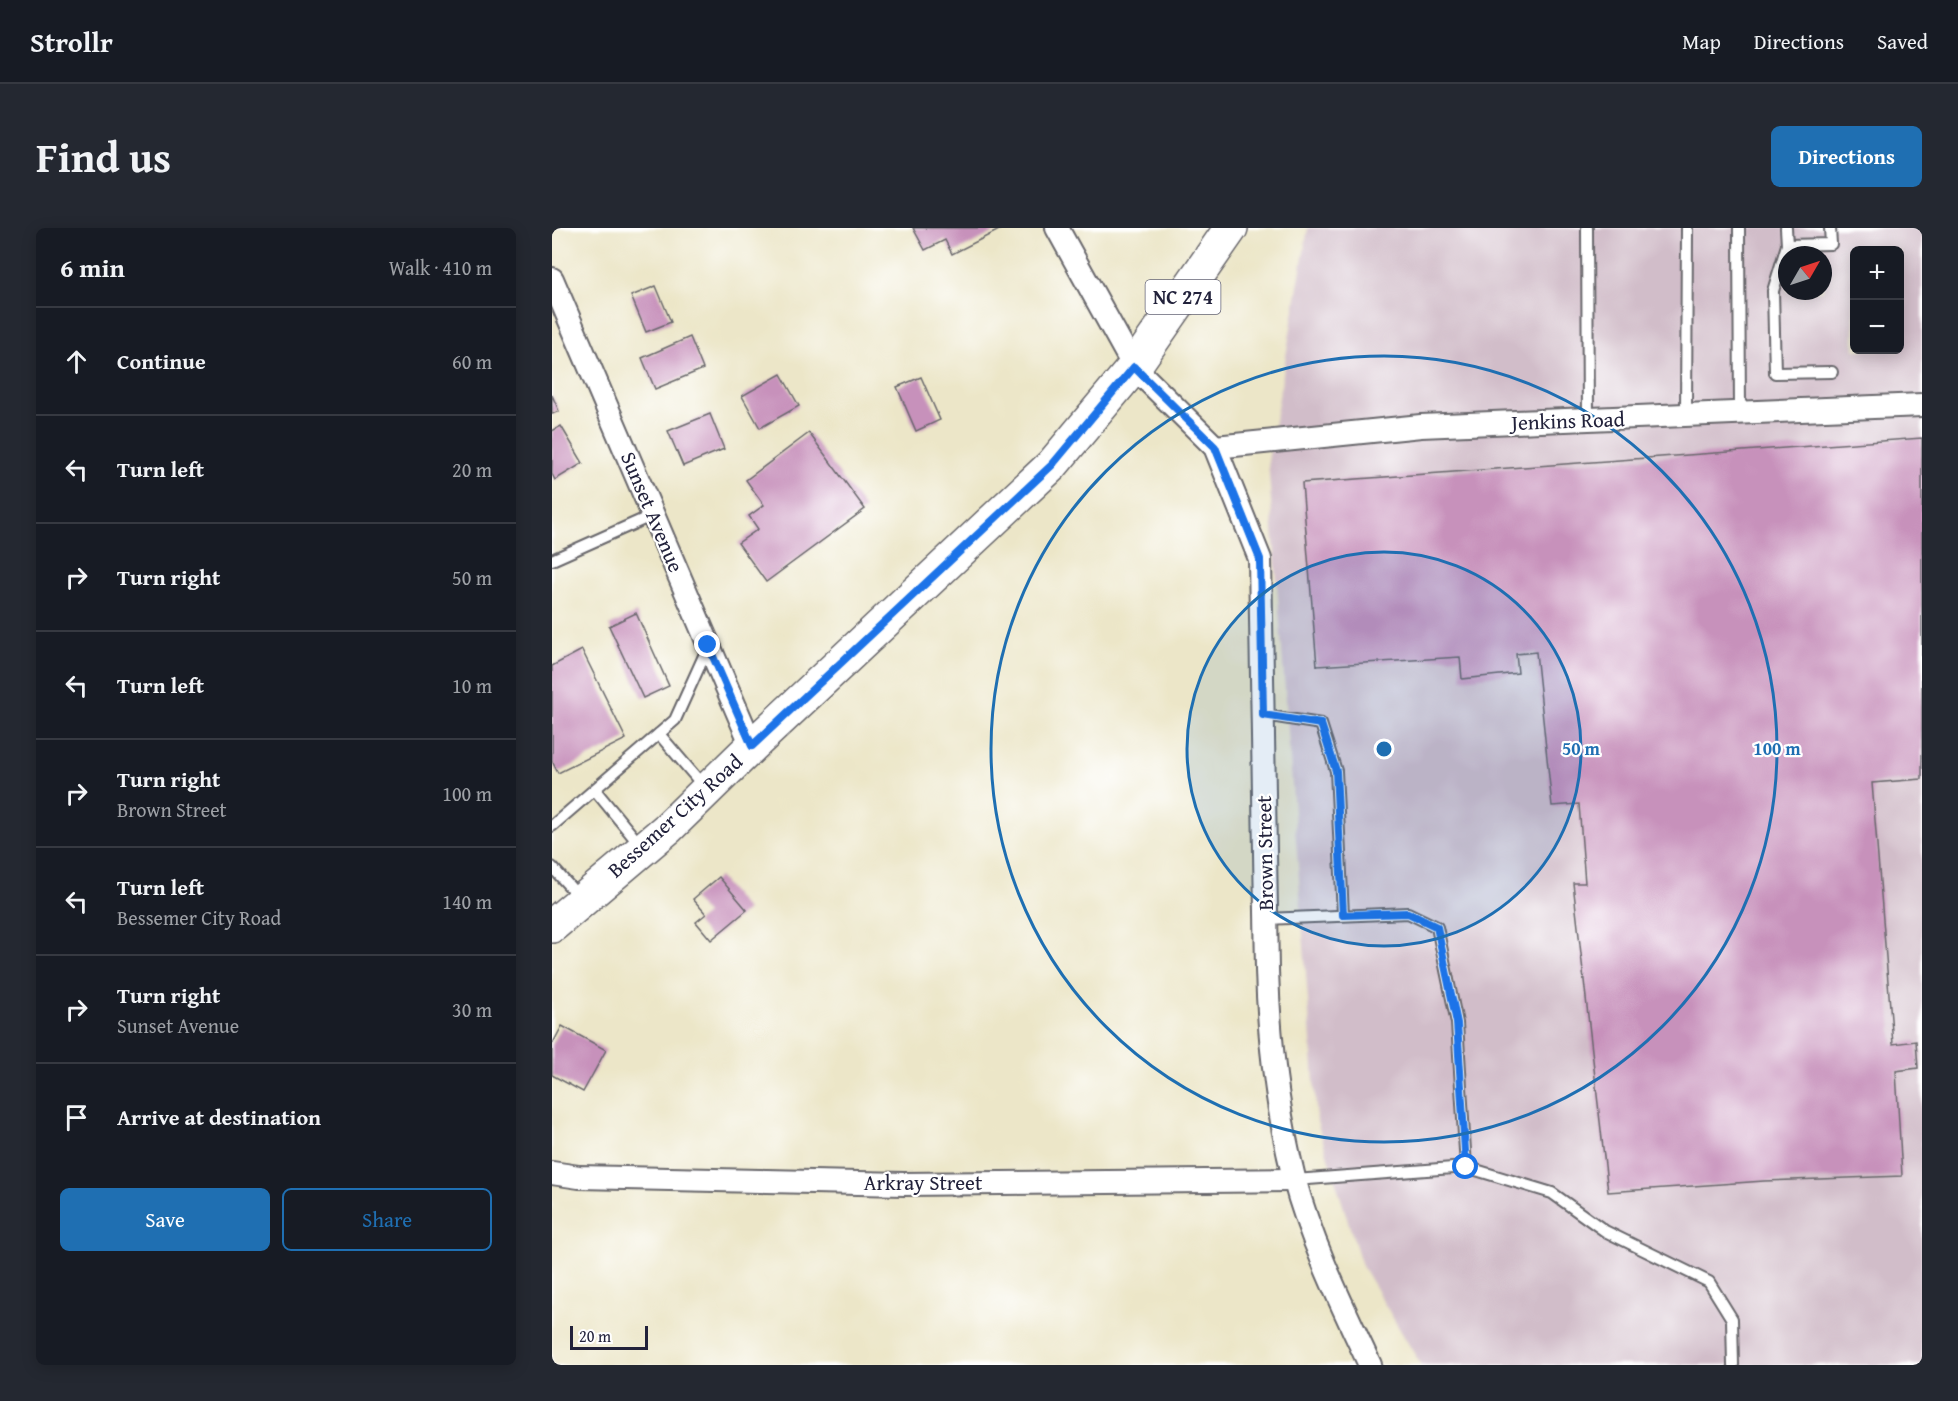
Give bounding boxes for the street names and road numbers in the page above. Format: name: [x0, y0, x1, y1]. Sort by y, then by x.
road number: NC 274: [1146, 280, 1220, 314]
street label: Jenkins Road: [1508, 403, 1626, 438]
street label: Sunset Avenue: [613, 447, 692, 577]
street label: Bessemer City Road: [600, 746, 750, 885]
street label: Brown Street: [1248, 795, 1281, 911]
street label: Arkray Street: [864, 1167, 983, 1198]

